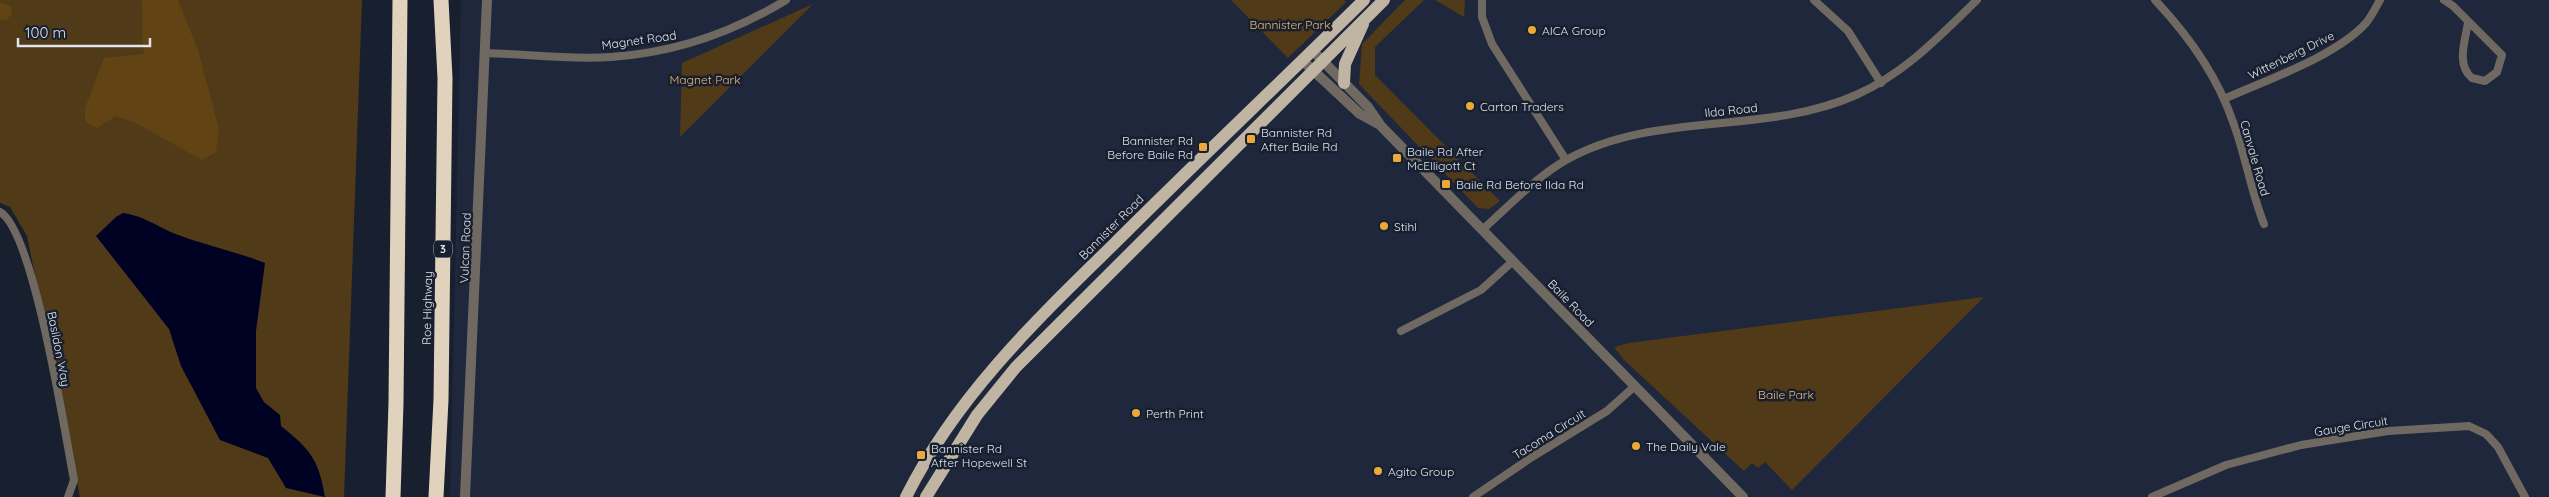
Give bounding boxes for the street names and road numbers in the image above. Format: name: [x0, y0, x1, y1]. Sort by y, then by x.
street label: Magnet Road: [601, 27, 677, 53]
street label: Wittenberg Drive: [2245, 28, 2337, 82]
street label: Ilda Road: [1704, 100, 1758, 120]
street label: Canvale Road: [2237, 118, 2273, 198]
street label: Bannister Road: [1075, 191, 1147, 263]
street label: Vulcan Road: [456, 212, 474, 284]
road number: 3: [434, 240, 452, 258]
street label: Roe Highway: [419, 271, 435, 345]
street label: Baile Road: [1545, 276, 1597, 330]
street label: Basildon Way: [44, 310, 74, 388]
street label: Tacoma Circuit: [1510, 406, 1588, 462]
street label: Gauge Circuit: [2313, 413, 2389, 439]

